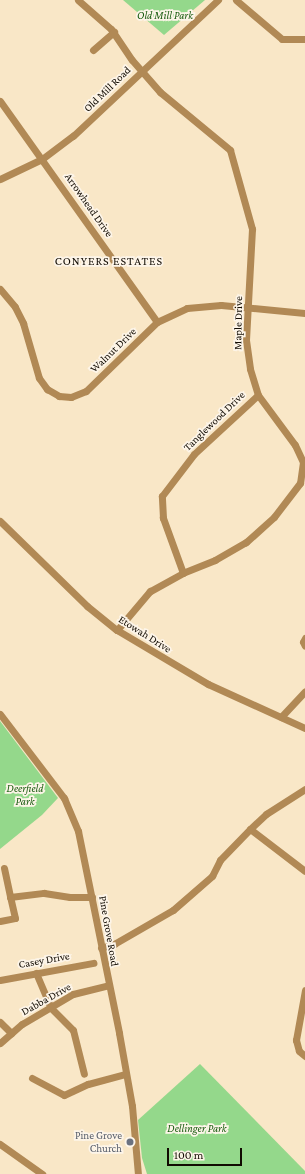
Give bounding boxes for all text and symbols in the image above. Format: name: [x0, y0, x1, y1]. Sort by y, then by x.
park label: Old Mill Park: [137, 8, 193, 22]
street label: Old Mill Road: [81, 63, 133, 115]
street label: Arrowhead Drive: [62, 171, 116, 239]
district label: CONYERS ESTATES: [55, 255, 163, 269]
street label: Maple Drive: [231, 296, 245, 350]
street label: Walnut Drive: [87, 325, 139, 375]
street label: Tanglewood Drive: [181, 388, 247, 454]
street label: Etowah Drive: [116, 613, 174, 655]
park label: Deerfield Park: [7, 782, 43, 808]
street label: Pine Grove Road: [96, 895, 122, 967]
street label: Casey Drive: [17, 949, 71, 971]
street label: Dabba Drive: [19, 980, 73, 1018]
park label: Dellinger Park: [167, 1121, 227, 1135]
place label: Pine Grove Church: [75, 1129, 122, 1155]
marker: Pine Grove Church: [125, 1137, 135, 1147]
scale bar: [169, 1140, 244, 1166]
text: 100 m: [174, 1148, 203, 1162]

